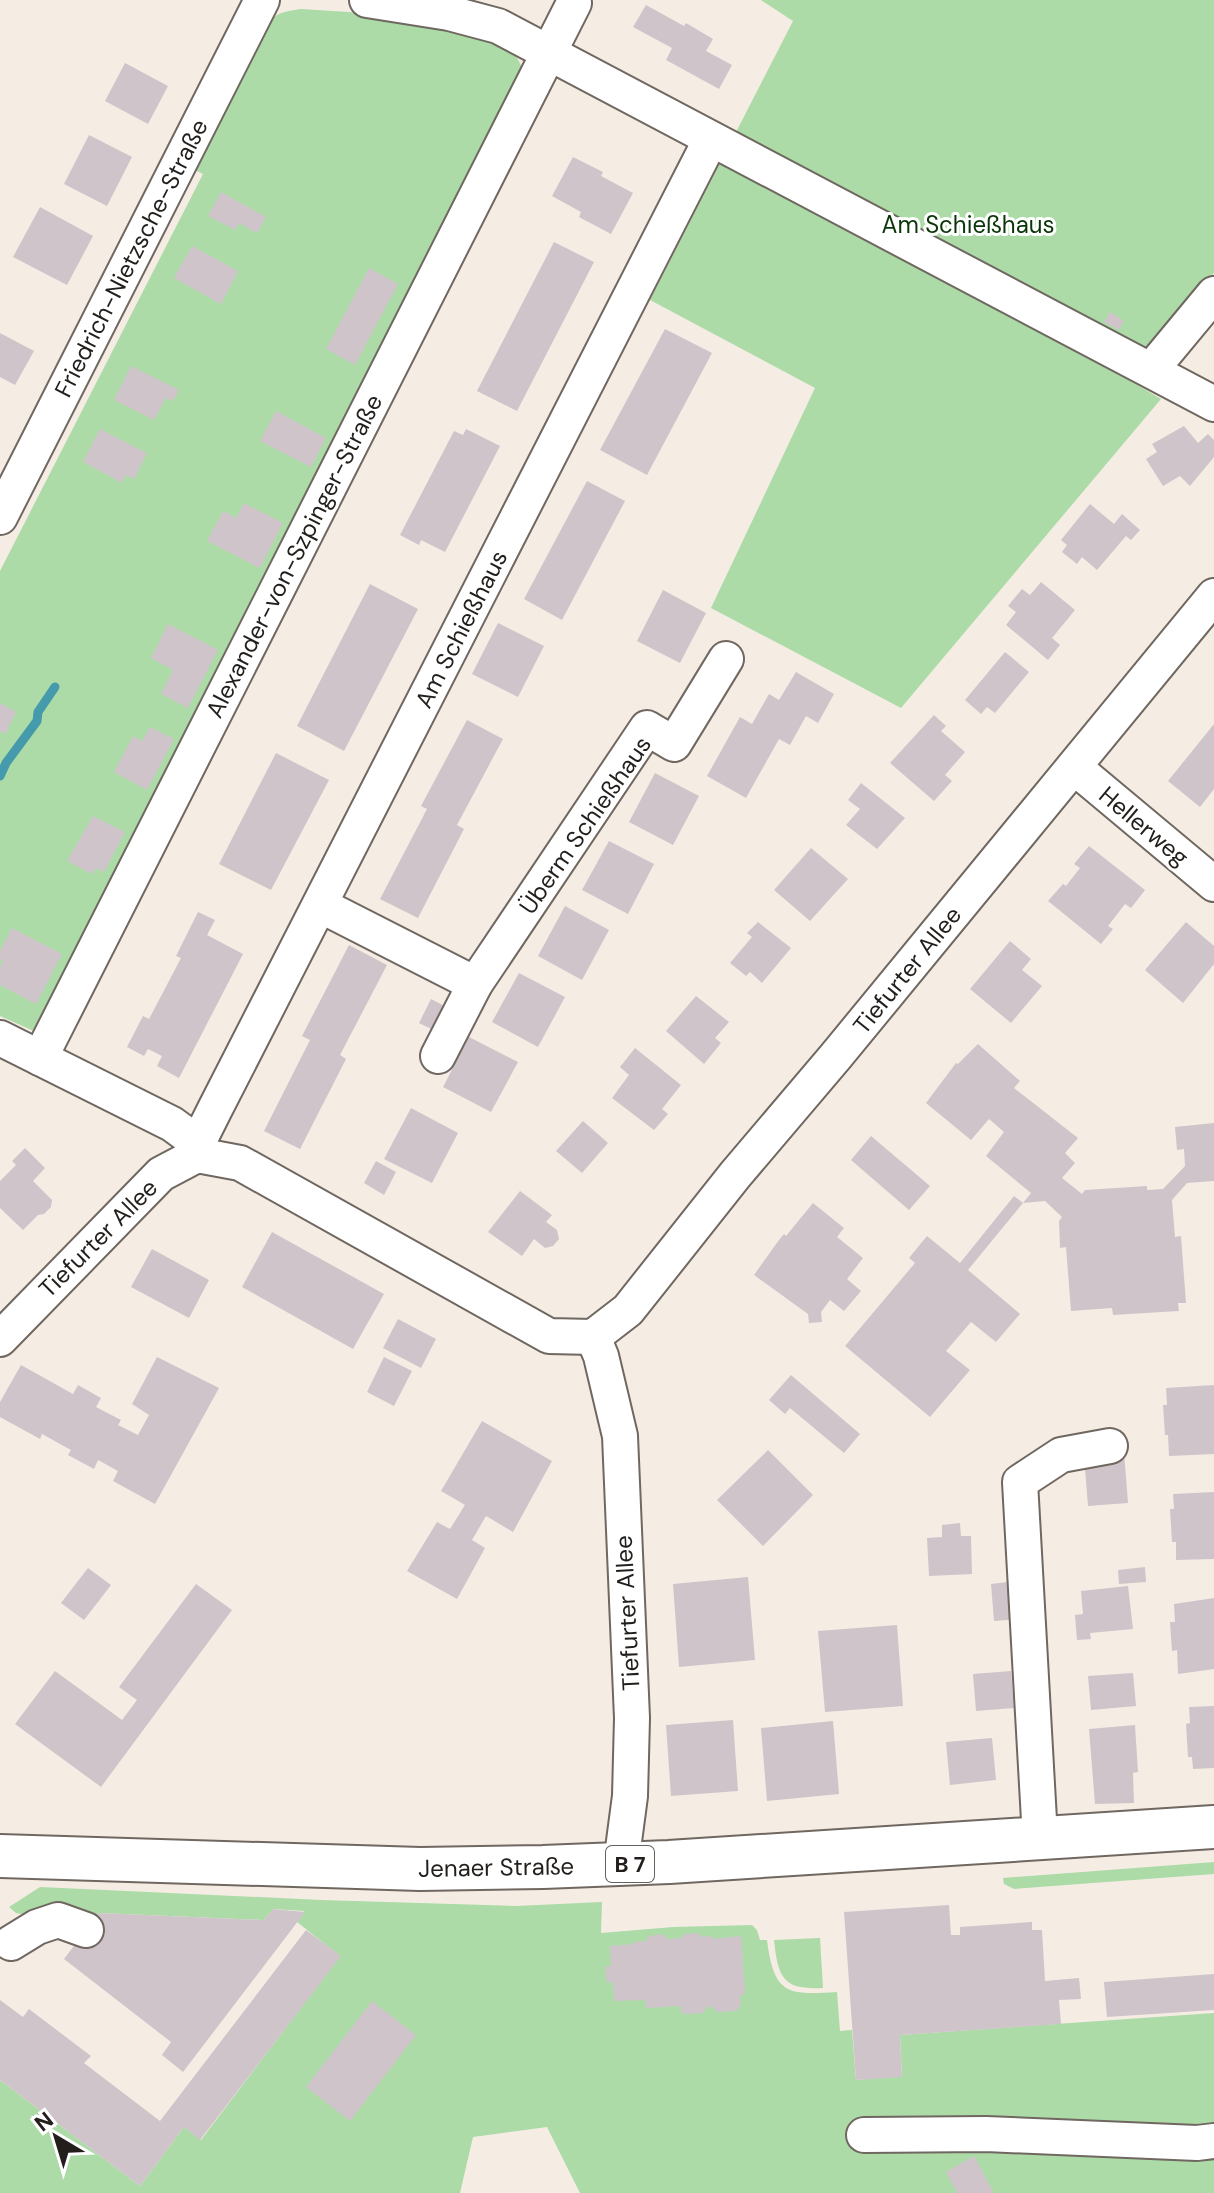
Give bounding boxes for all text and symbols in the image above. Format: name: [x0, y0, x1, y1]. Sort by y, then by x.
street label: Friedrich-Nietzsche-Straße: [47, 114, 215, 402]
park label: Am Schießhaus: [881, 209, 1055, 240]
street label: Alexander-von-Szpinger-Straße: [199, 389, 389, 723]
street label: Am Schießhaus: [408, 545, 514, 713]
street label: Überm Schießhaus: [512, 730, 658, 920]
street label: Hellerweg: [1093, 779, 1195, 873]
street label: Tiefurter Allee: [846, 900, 968, 1040]
street label: Tiefurter Allee: [32, 1172, 164, 1304]
street label: Tiefurter Allee: [607, 1535, 647, 1691]
road number: B 7: [606, 1846, 654, 1882]
street label: Jenaer Straße: [418, 1850, 574, 1884]
north arrow: [16, 2097, 96, 2177]
text: N: [29, 2105, 59, 2138]

